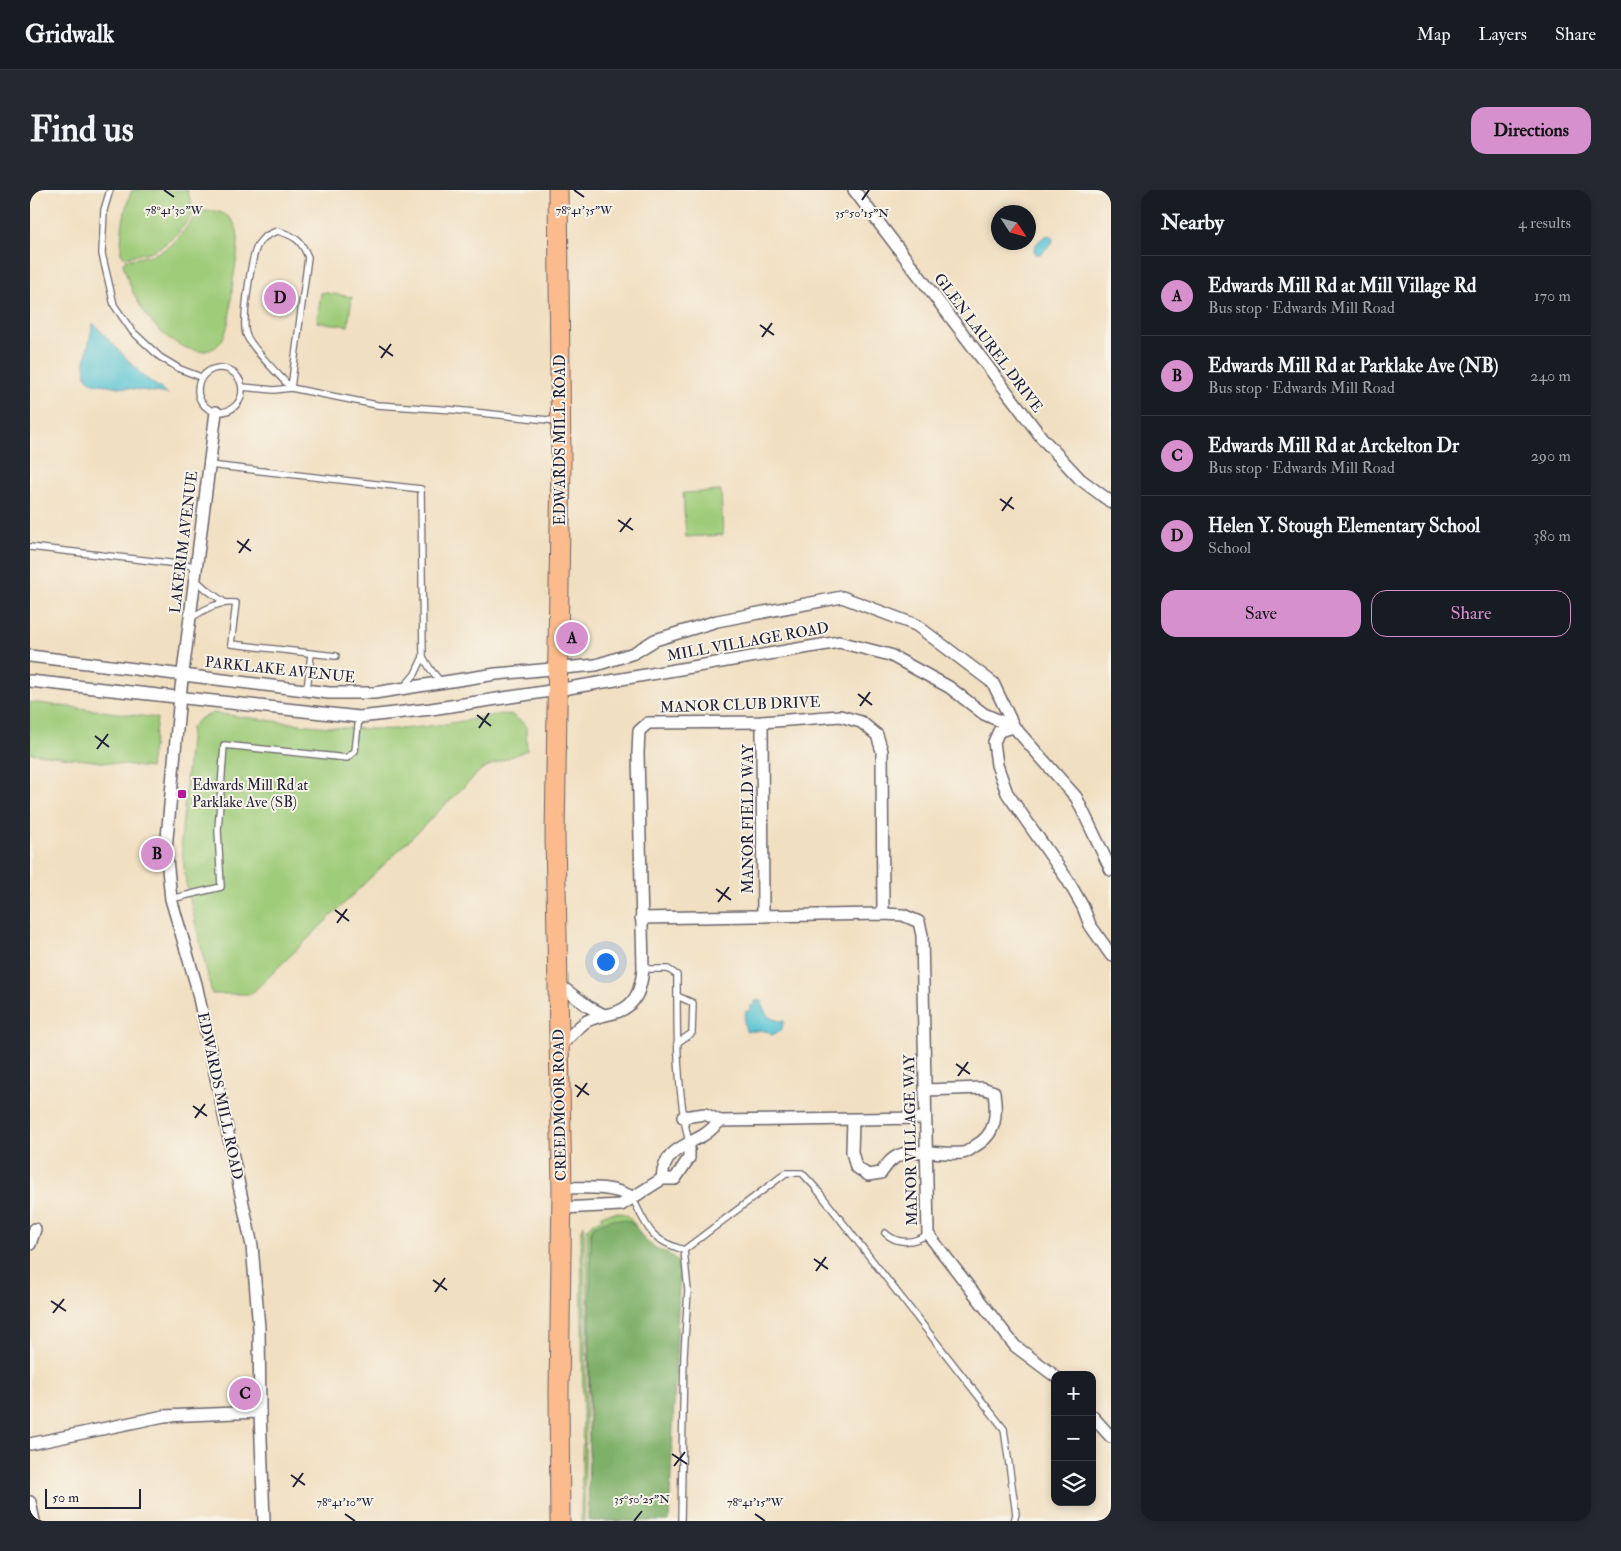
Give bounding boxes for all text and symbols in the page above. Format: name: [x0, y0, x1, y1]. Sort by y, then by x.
text: Gridwalk: [25, 19, 114, 50]
text: Map: [1417, 23, 1451, 46]
text: Layers: [1479, 23, 1527, 46]
text: Share: [1555, 23, 1596, 46]
button: Directions: [1471, 107, 1591, 154]
text: Find us: [30, 108, 134, 152]
text: 78°41'30"W: [145, 203, 203, 218]
text: 78°41'35"W: [556, 203, 613, 218]
north arrow: [991, 205, 1036, 250]
text: 35°50'15"N: [835, 206, 889, 221]
text: Nearby: [1161, 209, 1224, 236]
text: 4 results: [1518, 213, 1571, 233]
street label: GLEN LAUREL DRIVE: [929, 270, 1047, 417]
text: Edwards Mill Rd at Mill Village Rd: [1208, 274, 1476, 298]
pin: D: [264, 279, 296, 317]
text: A: [1172, 286, 1182, 306]
text: 170 m: [1534, 286, 1571, 306]
text: Bus stop · Edwards Mill Road: [1208, 298, 1395, 318]
text: Edwards Mill Rd at Parklake Ave (NB): [1208, 354, 1499, 378]
street label: EDWARDS MILL ROAD: [551, 355, 570, 525]
text: B: [1172, 366, 1182, 386]
text: 240 m: [1530, 366, 1571, 386]
text: Bus stop · Edwards Mill Road: [1208, 378, 1395, 398]
text: Edwards Mill Rd at Arckelton Dr: [1208, 434, 1459, 458]
text: C: [1171, 446, 1183, 466]
text: 290 m: [1531, 446, 1571, 466]
text: Bus stop · Edwards Mill Road: [1208, 458, 1395, 478]
street label: LAKERIM AVENUE: [166, 470, 202, 614]
text: Helen Y. Stough Elementary School: [1208, 514, 1480, 538]
text: D: [1170, 526, 1184, 546]
text: 380 m: [1533, 526, 1571, 546]
text: School: [1208, 538, 1251, 558]
button: Save: [1161, 590, 1361, 637]
button: Share: [1371, 590, 1571, 637]
street label: MILL VILLAGE ROAD: [665, 618, 831, 666]
pin: A: [556, 619, 588, 657]
street label: PARKLAKE AVENUE: [204, 653, 356, 687]
street label: MANOR CLUB DRIVE: [659, 693, 821, 717]
street label: MANOR FIELD WAY: [739, 744, 758, 894]
place label: Edwards Mill Rd at Parklake Ave (SB): [192, 776, 308, 812]
marker: Edwards Mill Rd at Parklake Ave (SB): [176, 788, 188, 800]
pin: B: [141, 835, 173, 873]
your location: [593, 949, 619, 975]
street label: EDWARDS MILL ROAD: [193, 1011, 247, 1181]
street label: CREEDMOOR ROAD: [549, 1029, 571, 1181]
street label: MANOR VILLAGE WAY: [900, 1053, 922, 1226]
map controls: [1051, 1371, 1096, 1506]
button: +: [1051, 1371, 1096, 1416]
pin: C: [229, 1375, 261, 1413]
button: −: [1051, 1416, 1096, 1461]
button: layers: [1051, 1461, 1096, 1506]
scale bar: [45, 1486, 141, 1509]
text: 50 m: [52, 1489, 79, 1506]
text: 35°50'25"N: [614, 1492, 670, 1507]
text: 78°41'10"W: [316, 1495, 374, 1510]
text: 78°41'15"W: [727, 1495, 784, 1510]

